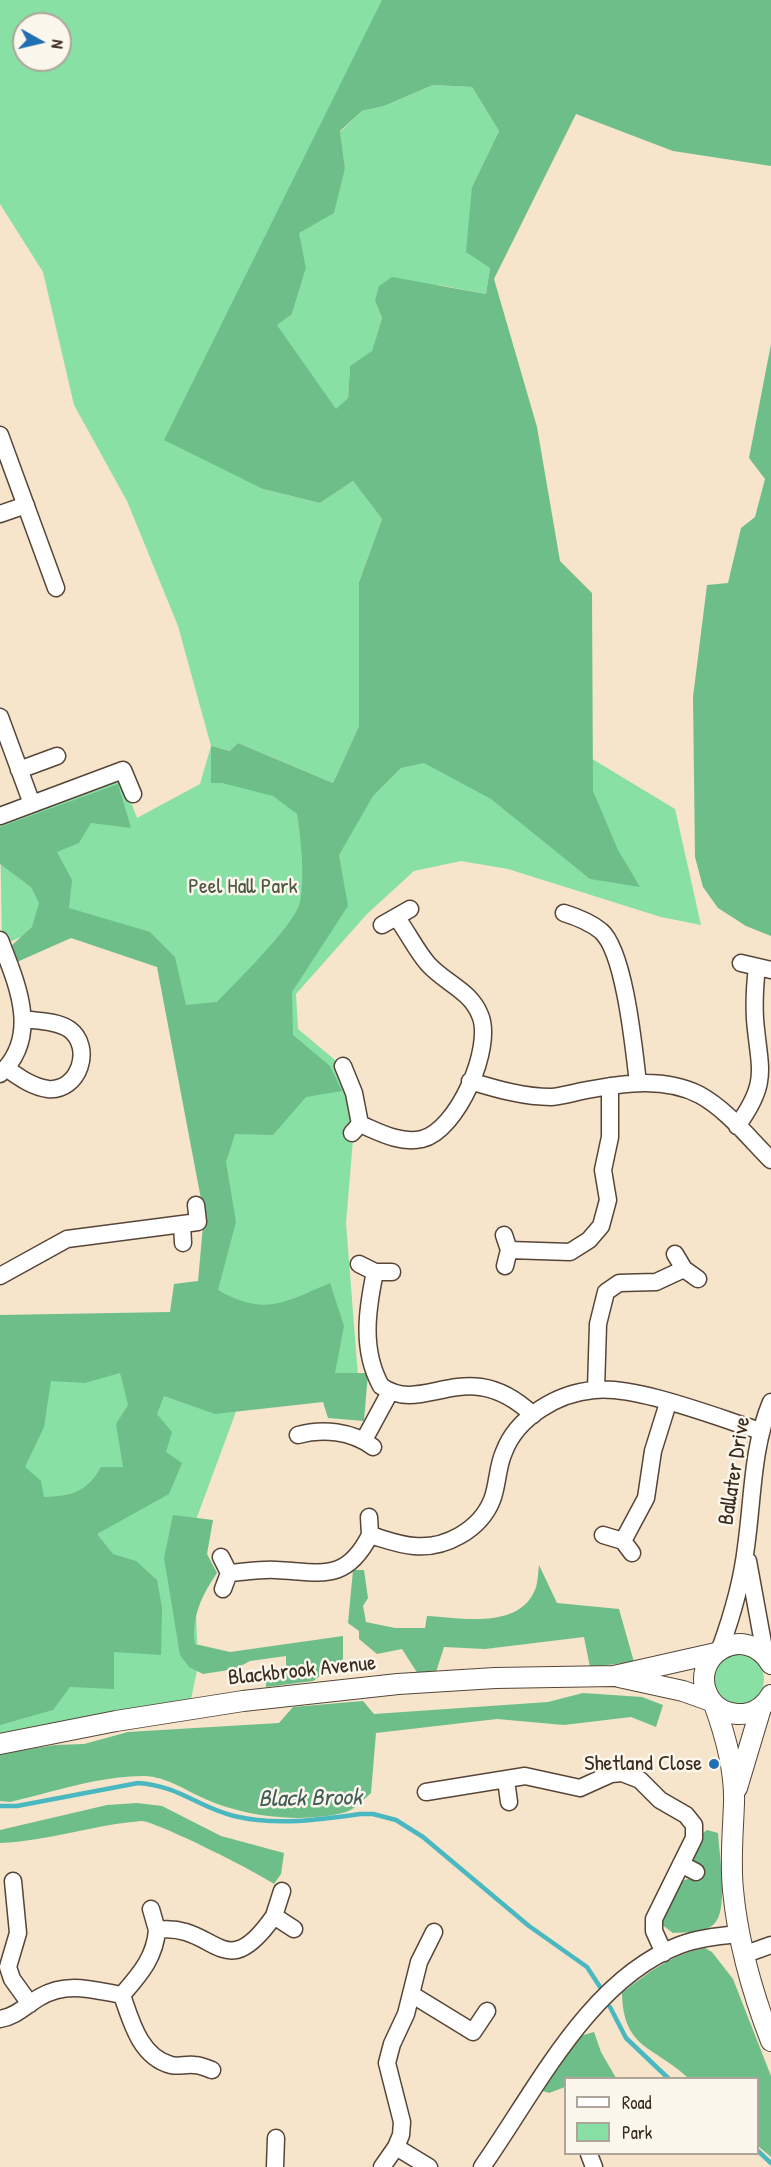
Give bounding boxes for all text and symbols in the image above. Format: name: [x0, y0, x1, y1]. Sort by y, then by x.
north arrow: [12, 12, 72, 72]
text: N: [46, 38, 69, 50]
park label: Peel Hall Park: [188, 874, 298, 900]
street label: Ballater Drive: [713, 1415, 757, 1527]
street label: Blackbrook Avenue: [227, 1650, 377, 1692]
place label: Shetland Close: [584, 1751, 702, 1777]
marker: Shetland Close: [707, 1757, 721, 1771]
water label: Black Brook: [258, 1784, 362, 1814]
legend: [564, 2077, 759, 2155]
text: Road: [622, 2090, 652, 2115]
text: Park: [622, 2120, 652, 2145]

